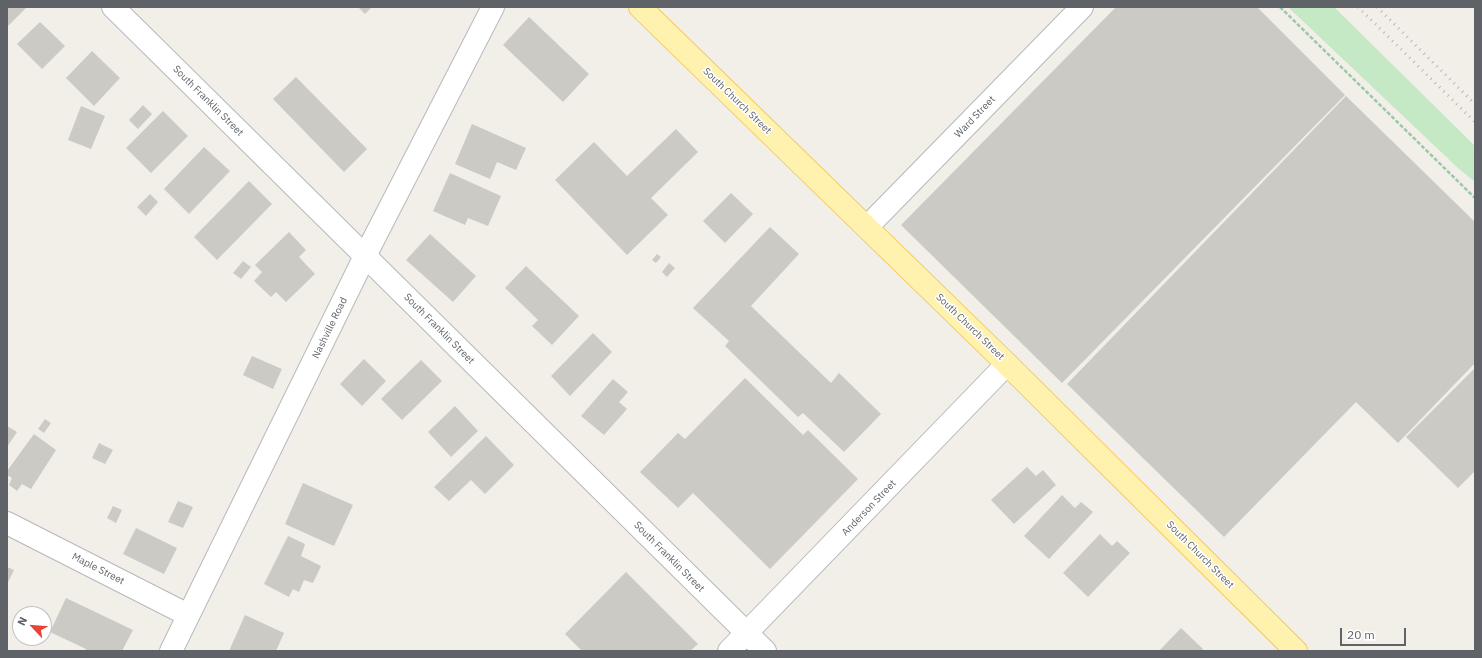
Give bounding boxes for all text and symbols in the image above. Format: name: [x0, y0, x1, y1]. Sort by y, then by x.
street label: South Franklin Street: [170, 63, 246, 139]
street label: South Church Street: [700, 65, 774, 137]
street label: Ward Street: [952, 94, 998, 140]
street label: South Franklin Street: [401, 291, 477, 367]
street label: South Church Street: [933, 291, 1007, 363]
street label: Nashville Road: [310, 295, 350, 361]
street label: Anderson Street: [839, 478, 899, 538]
street label: South Franklin Street: [631, 519, 707, 595]
street label: South Church Street: [1164, 519, 1236, 591]
street label: Maple Street: [70, 551, 126, 587]
north arrow: [12, 606, 52, 646]
text: N: [14, 615, 30, 628]
scale bar: [1342, 620, 1408, 646]
text: 20 m: [1347, 627, 1375, 642]

